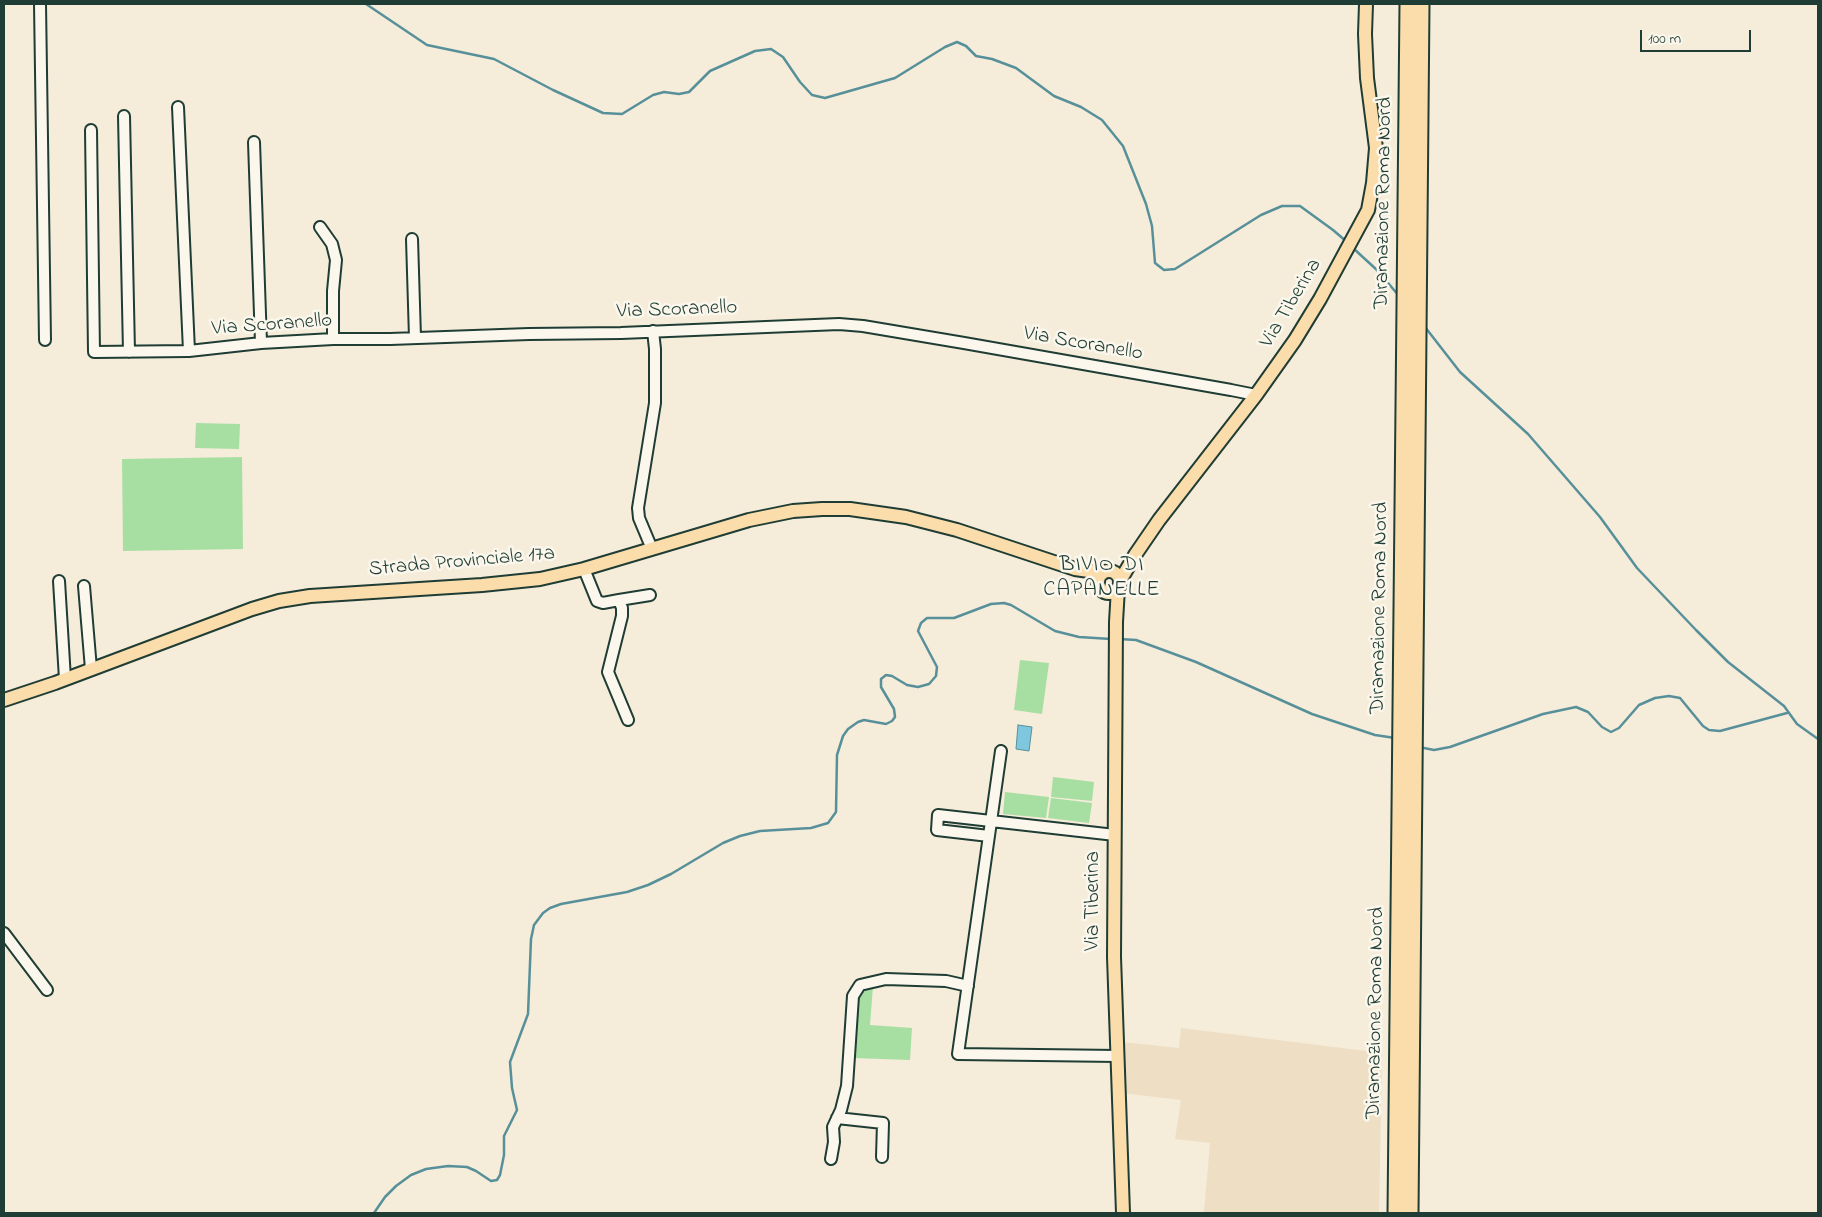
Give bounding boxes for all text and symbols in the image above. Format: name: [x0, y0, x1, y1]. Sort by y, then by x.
scale bar: [1642, 20, 1753, 52]
text: 100 m: [1648, 28, 1681, 50]
street label: Diramazione Roma Nord: [1371, 97, 1399, 309]
street label: Via Tiberina: [1256, 255, 1328, 353]
street label: Via Scoranello: [616, 296, 738, 326]
street label: Via Scoranello: [211, 309, 333, 343]
street label: Via Scoranello: [1021, 322, 1145, 368]
street label: Diramazione Roma Nord: [1367, 502, 1395, 714]
street label: Strada Provinciale 17a: [368, 542, 556, 584]
district label: BIVIO DI CAPANELLE: [1042, 553, 1162, 604]
street label: Via Tiberina: [1082, 851, 1108, 951]
street label: Diramazione Roma Nord: [1363, 907, 1391, 1119]

